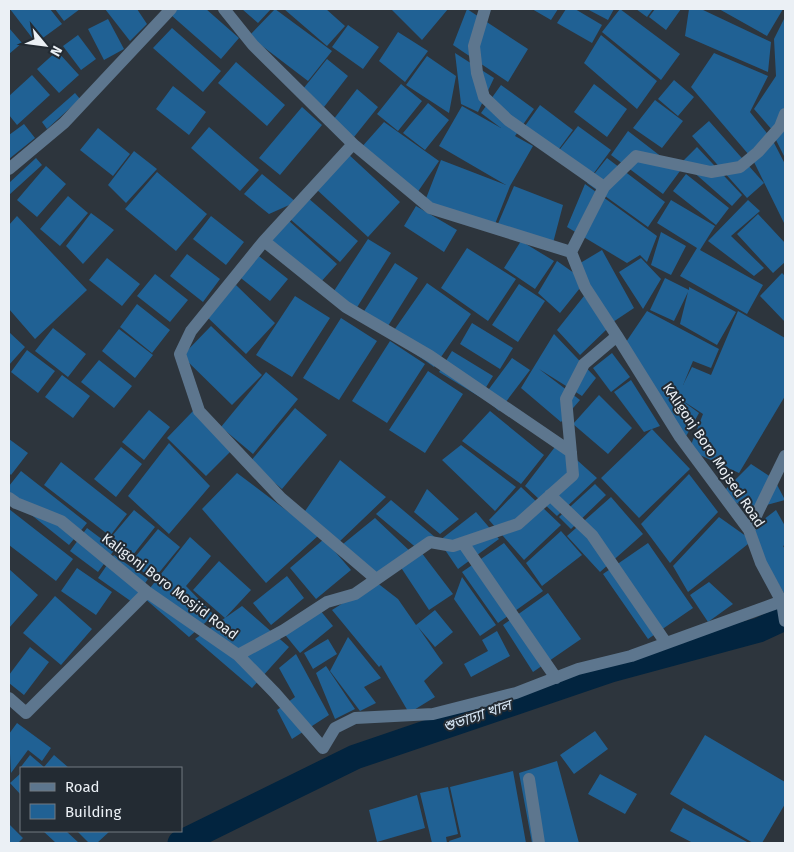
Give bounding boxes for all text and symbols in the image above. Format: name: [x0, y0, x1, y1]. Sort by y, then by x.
north arrow: [20, 20, 70, 70]
text: N: [46, 43, 66, 59]
street label: KAligonj Boro Mojsed Road: [659, 380, 768, 531]
street label: Kaligonj Boro Mosjid Road: [98, 530, 241, 643]
water label: শুভাঢ্যা খাল: [441, 695, 516, 736]
legend: [20, 767, 182, 832]
text: Road: [65, 778, 100, 796]
text: Building: [65, 803, 121, 821]

